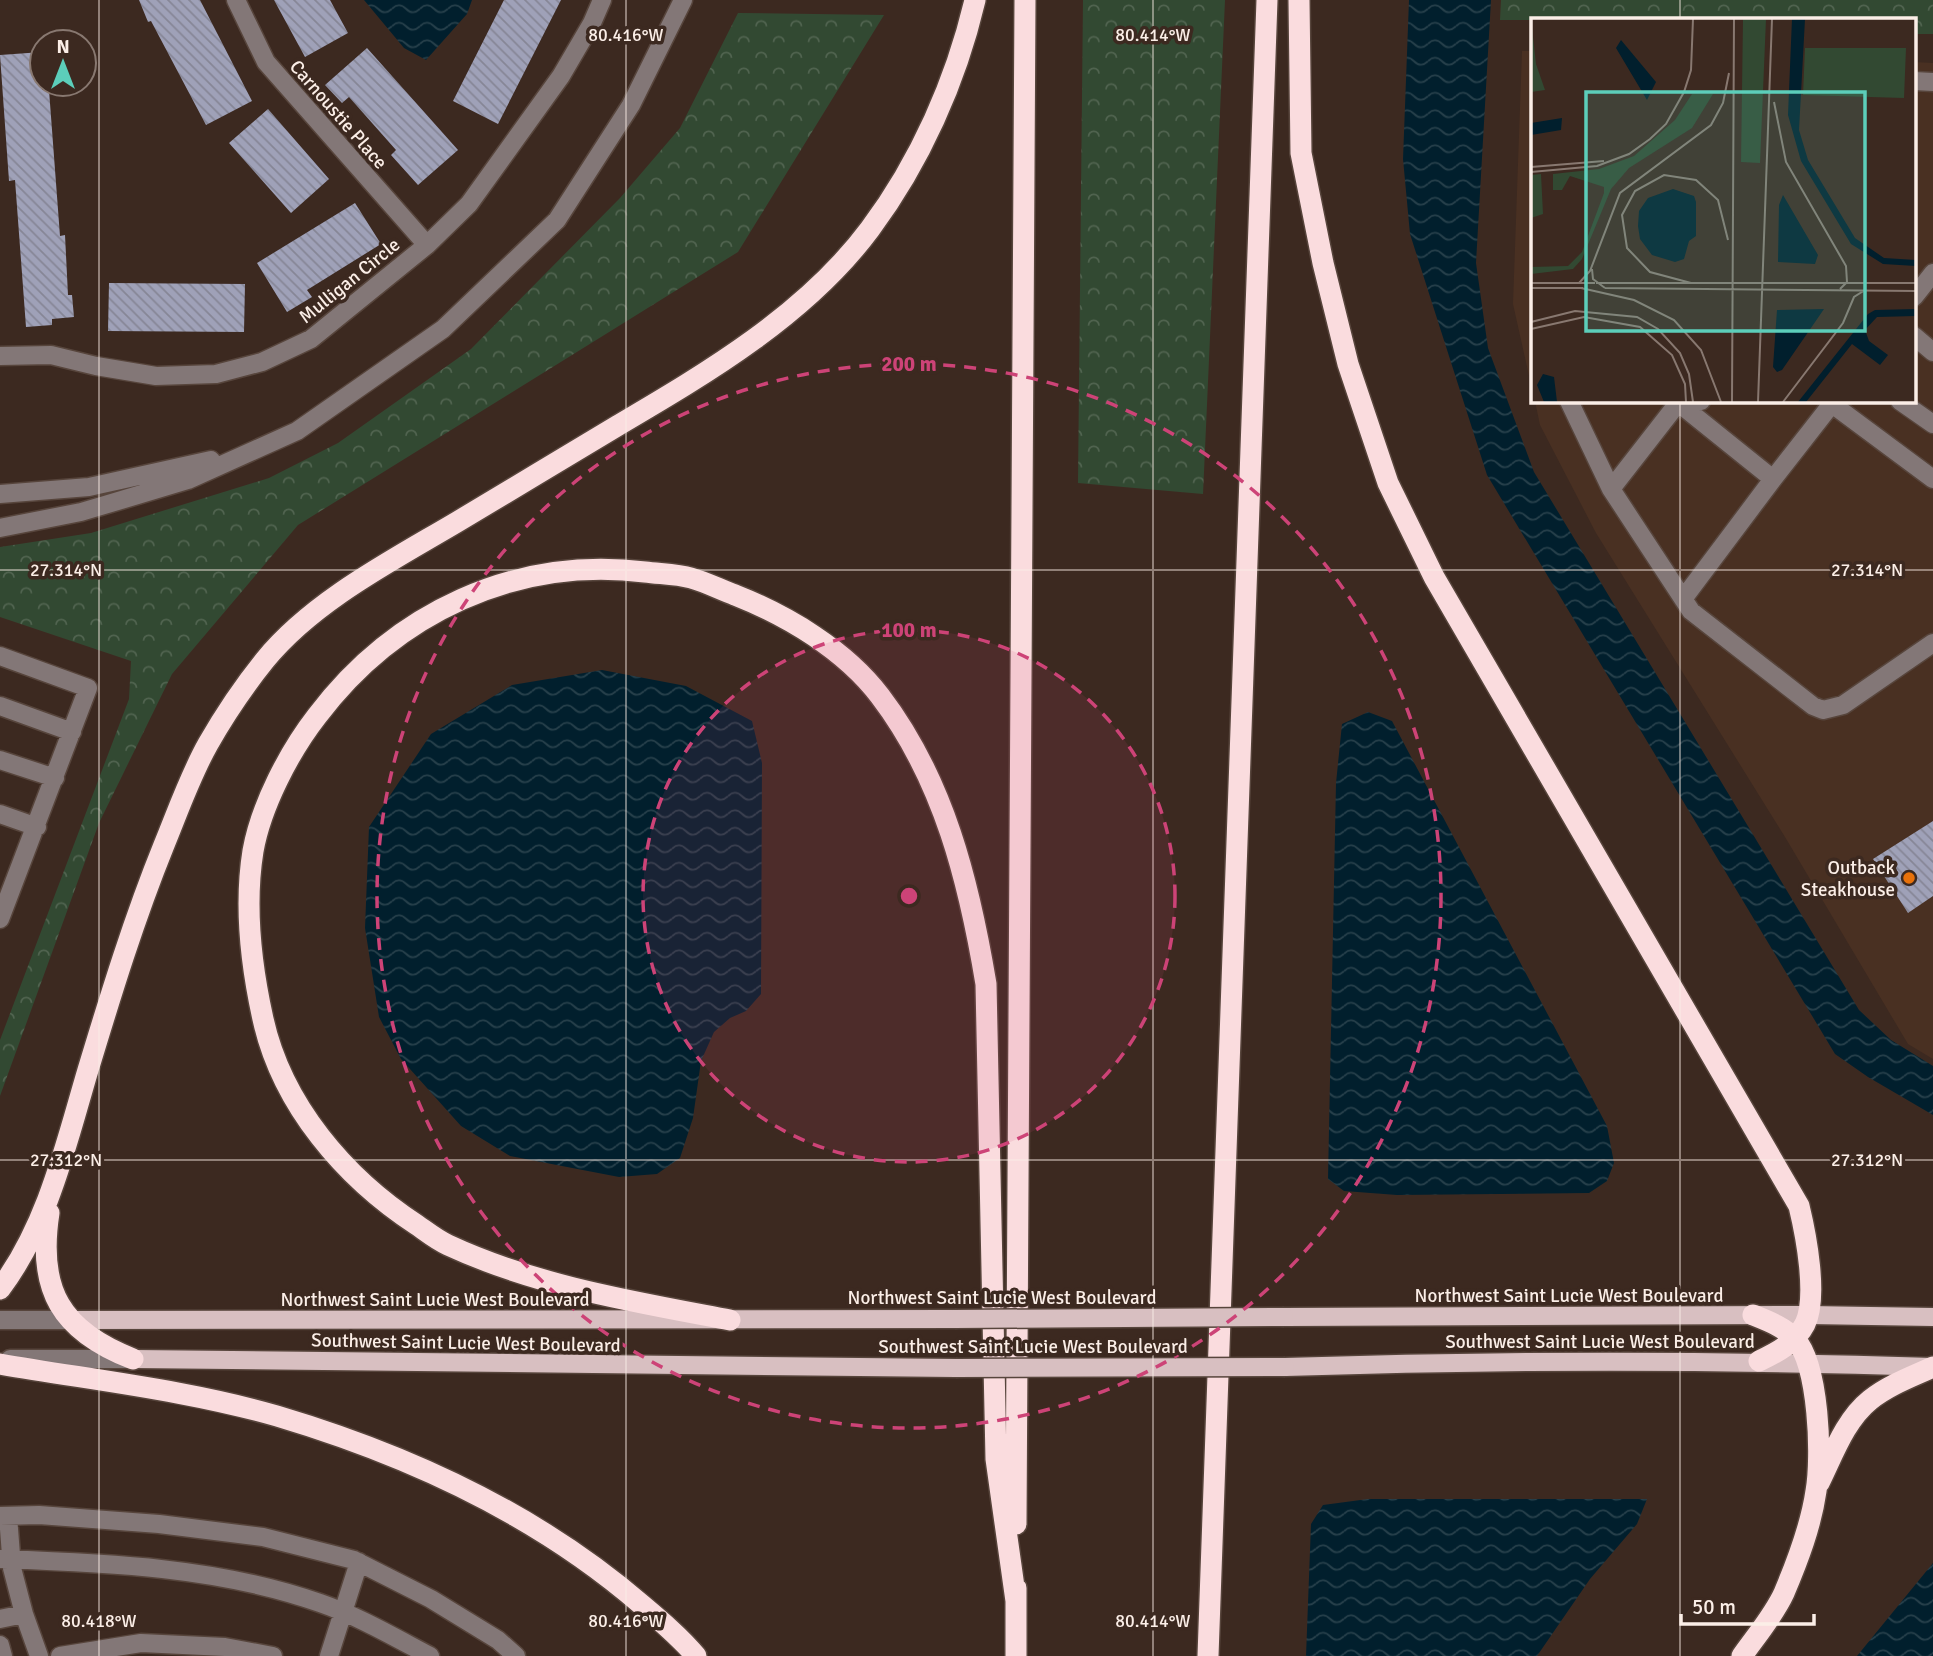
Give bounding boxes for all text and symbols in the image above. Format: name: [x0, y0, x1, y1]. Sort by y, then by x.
inset map: [1531, 18, 1916, 402]
text: 80.416°W: [588, 24, 664, 46]
text: 80.414°W: [1115, 24, 1191, 46]
north arrow: [28, 28, 98, 98]
text: N: [56, 35, 70, 59]
street label: Carnoustie Place: [284, 55, 392, 174]
street label: Mulligan Circle: [294, 233, 405, 329]
text: 200 m: [881, 351, 937, 377]
text: 27.314°N: [30, 559, 102, 581]
text: 27.314°N: [1831, 559, 1903, 581]
text: 100 m: [881, 617, 937, 643]
place label: Outback Steakhouse: [1801, 856, 1895, 902]
marker: Outback Steakhouse: [1901, 870, 1917, 886]
centre of rings: [897, 884, 921, 908]
text: 27.312°N: [30, 1149, 102, 1171]
text: 27.312°N: [1831, 1149, 1903, 1171]
street label: Northwest Saint Lucie West Boulevard: [1415, 1284, 1724, 1308]
street label: Northwest Saint Lucie West Boulevard: [848, 1286, 1157, 1310]
street label: Northwest Saint Lucie West Boulevard: [281, 1288, 590, 1312]
street label: Southwest Saint Lucie West Boulevard: [311, 1328, 621, 1358]
street label: Southwest Saint Lucie West Boulevard: [1445, 1330, 1755, 1354]
street label: Southwest Saint Lucie West Boulevard: [878, 1335, 1188, 1359]
scale bar: [1681, 1582, 1814, 1626]
text: 50 m: [1692, 1594, 1736, 1620]
text: 80.418°W: [61, 1610, 137, 1632]
text: 80.416°W: [588, 1610, 664, 1632]
text: 80.414°W: [1115, 1610, 1191, 1632]

